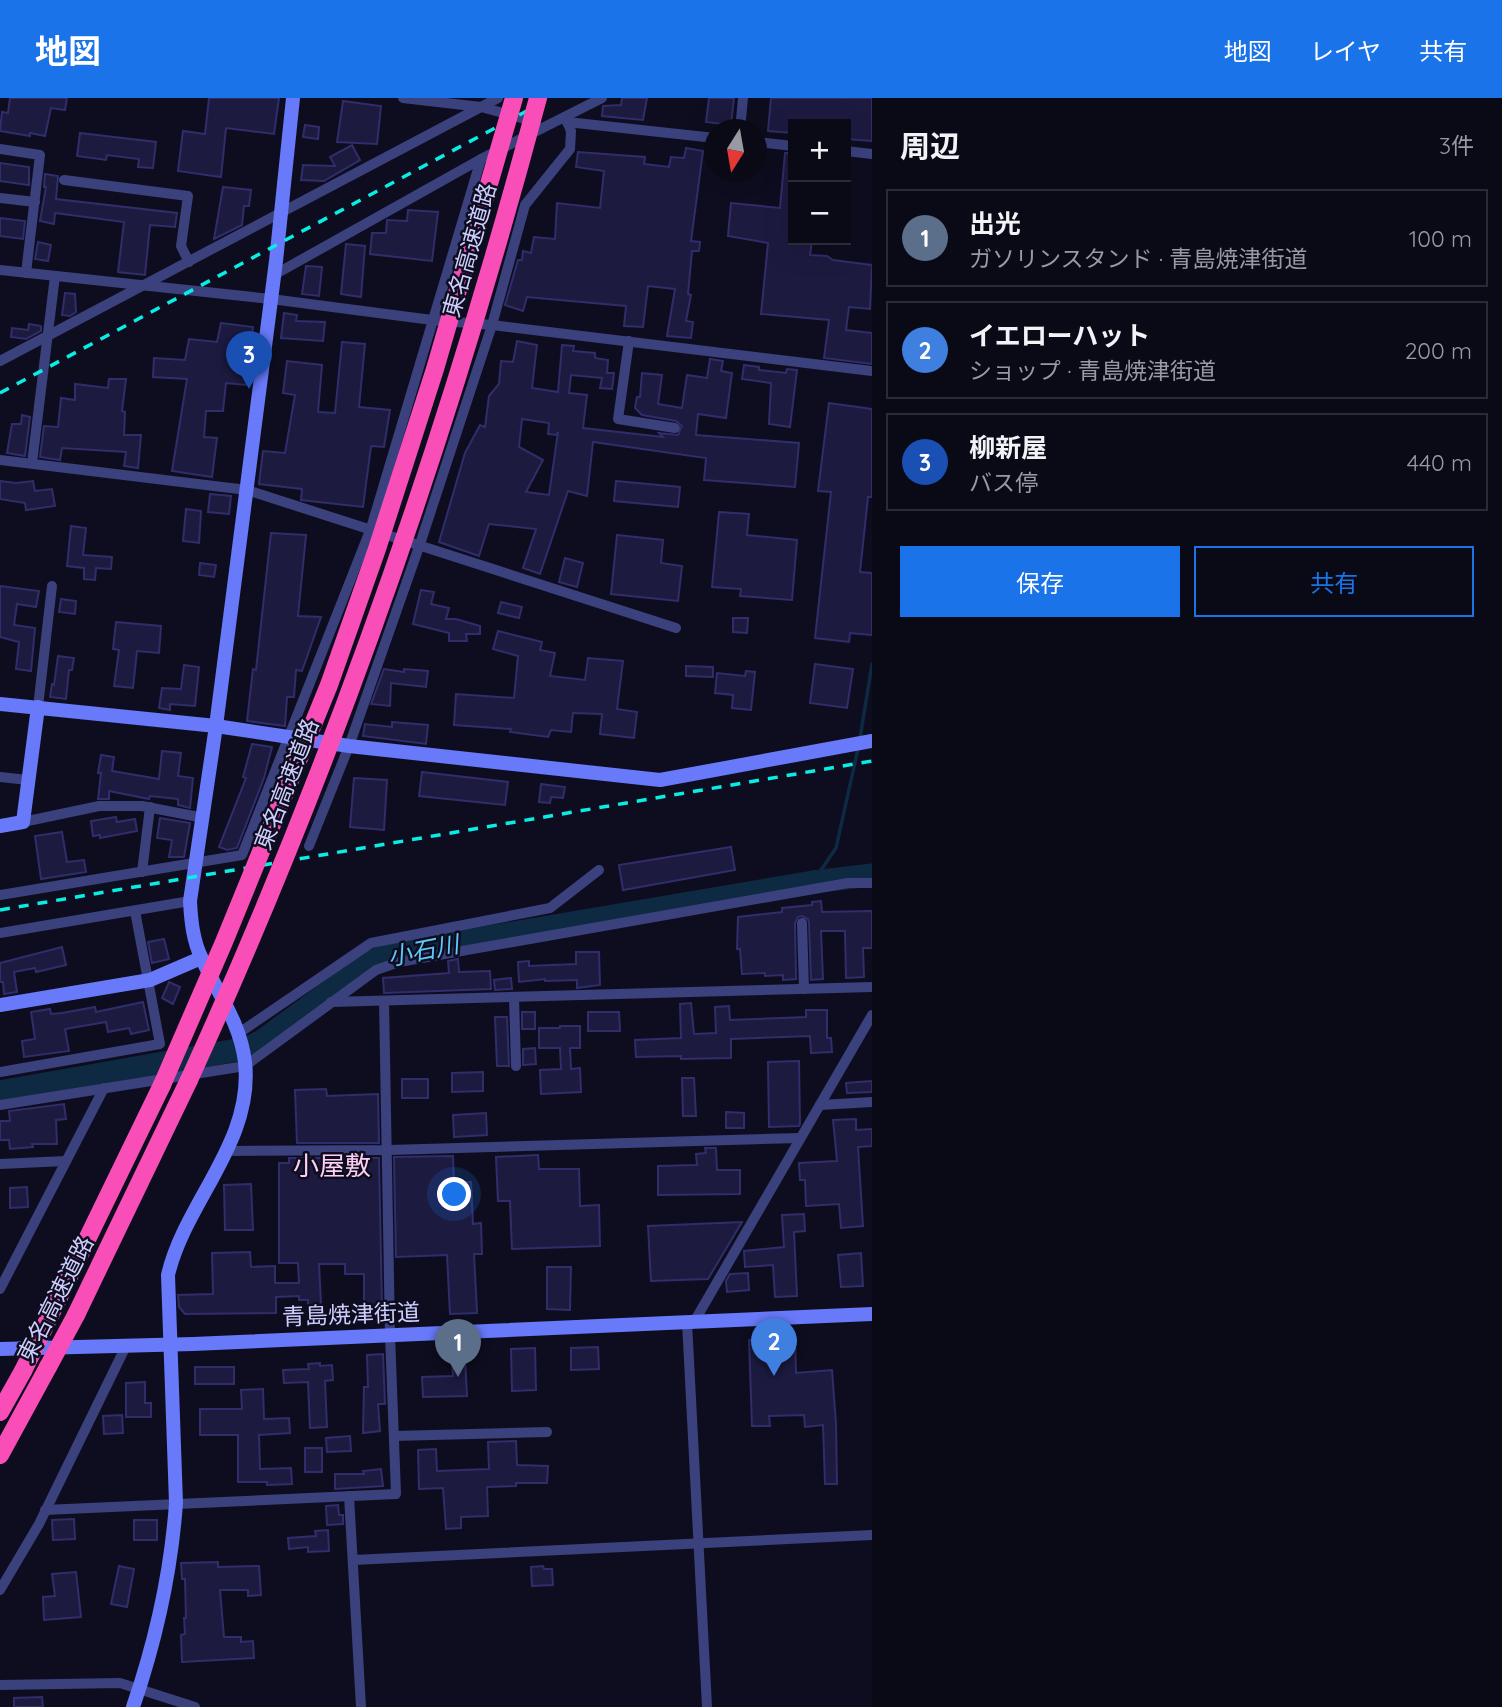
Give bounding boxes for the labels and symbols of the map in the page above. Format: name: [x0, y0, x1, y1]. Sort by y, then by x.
north arrow: [704, 119, 767, 182]
street label: 東名高速道路: [436, 180, 502, 320]
pin: 3: [226, 331, 272, 389]
street label: 東名高速道路: [248, 714, 324, 854]
water label: 小石川: [385, 928, 464, 972]
district label: 小屋敷: [293, 1149, 371, 1182]
your location: [437, 1177, 471, 1211]
street label: 東名高速道路: [11, 1231, 99, 1367]
street label: 青島焼津街道: [282, 1297, 420, 1331]
pin: 2: [751, 1318, 797, 1376]
pin: 1: [435, 1319, 481, 1377]

